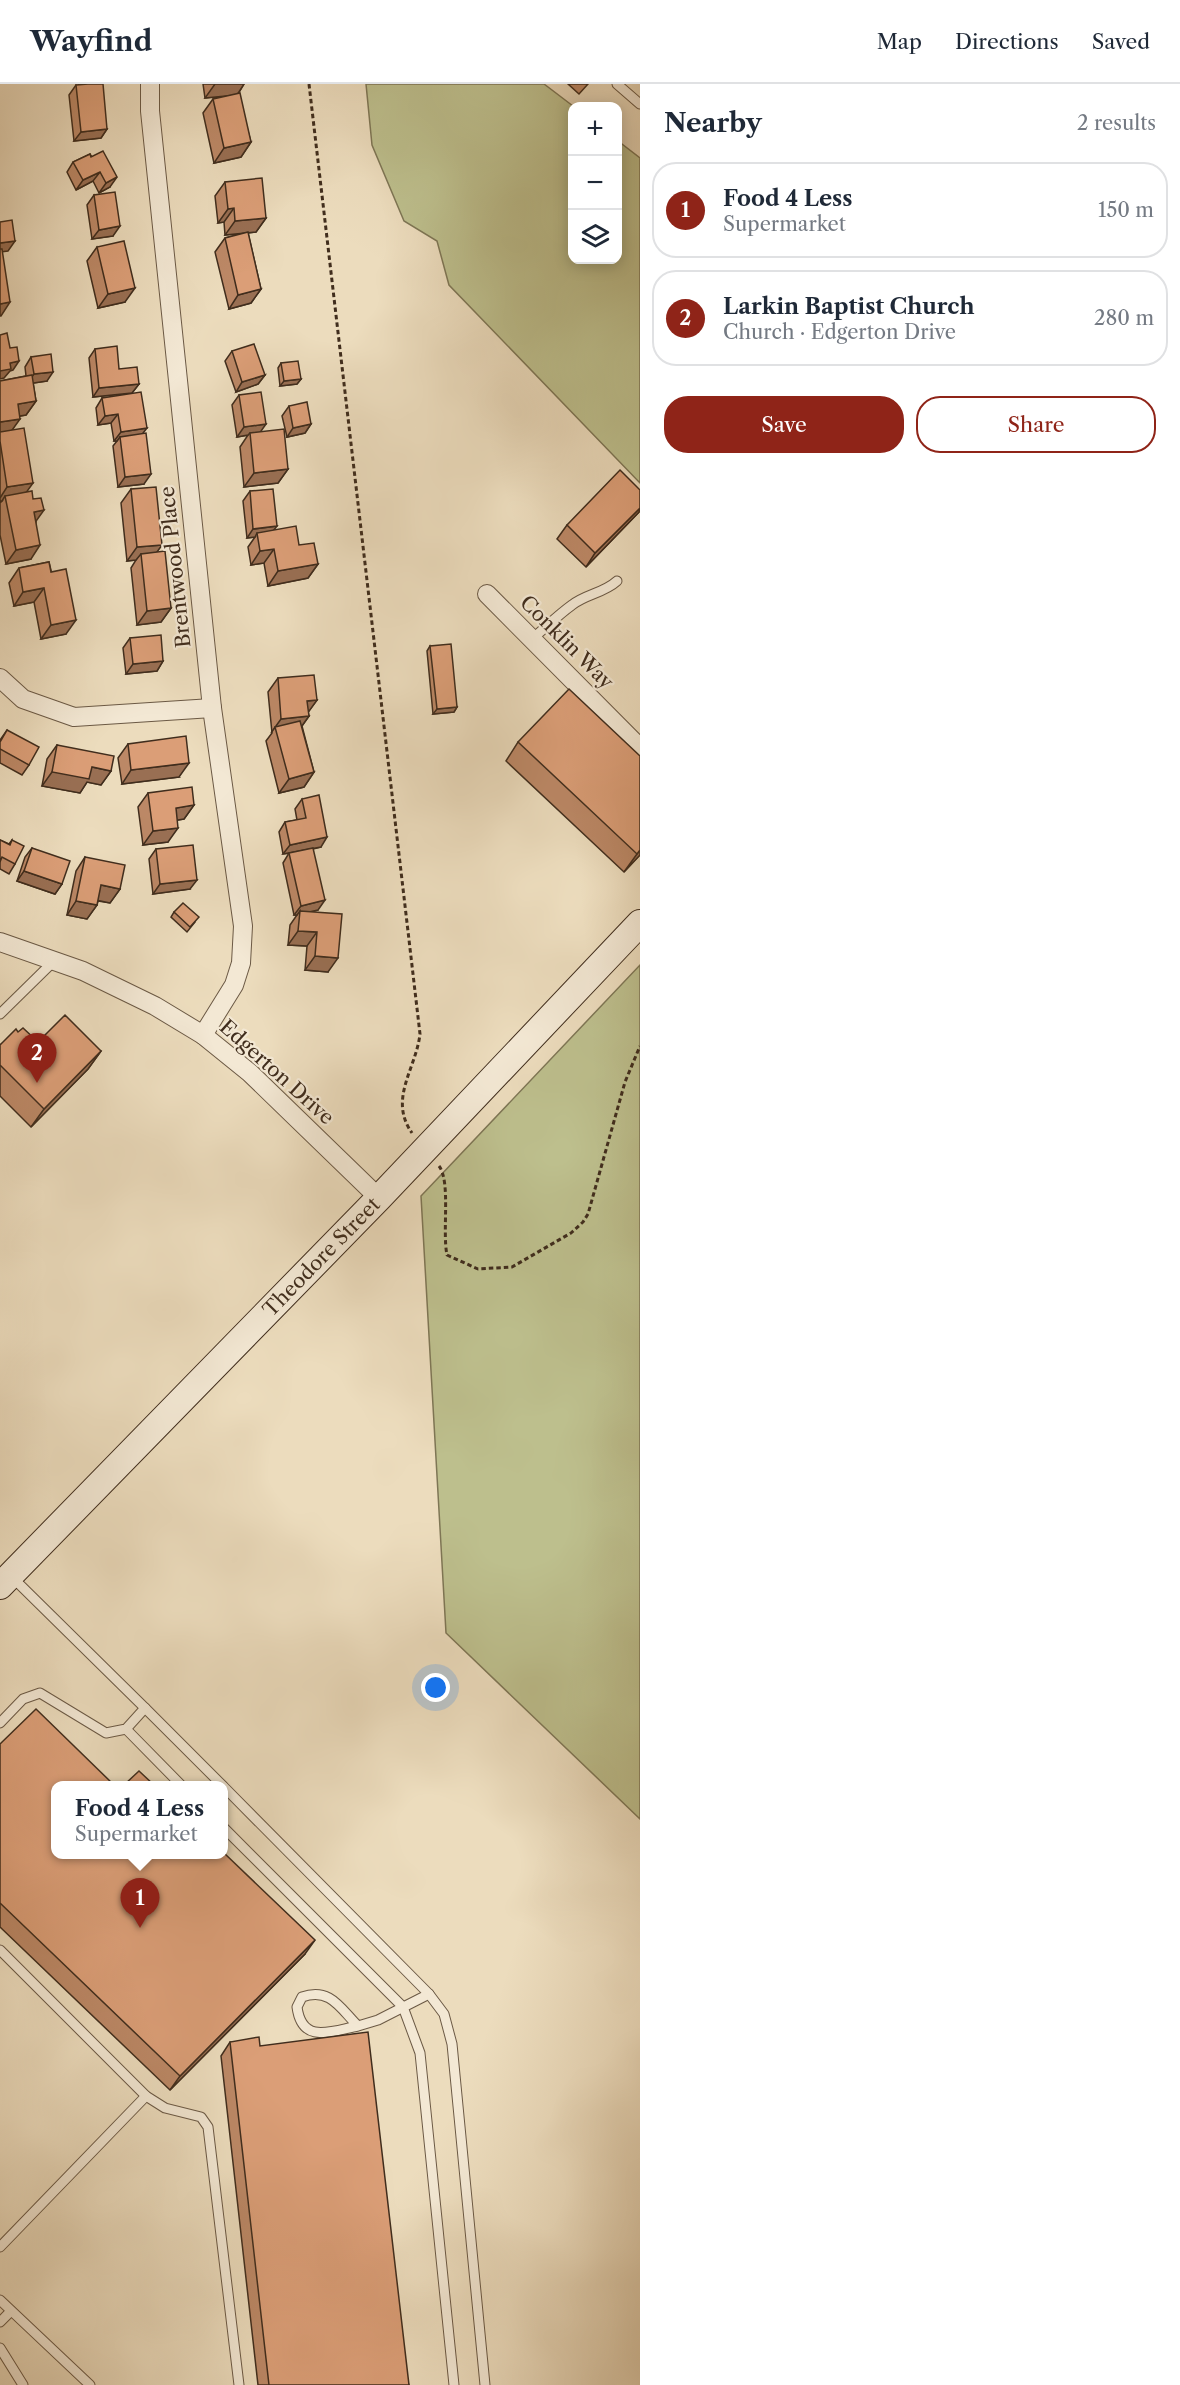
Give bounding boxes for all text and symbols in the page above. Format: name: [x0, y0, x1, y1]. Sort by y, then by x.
text: Wayfind: [30, 24, 152, 58]
text: Map: [877, 29, 922, 54]
text: Directions: [955, 29, 1059, 54]
text: Saved: [1092, 29, 1150, 54]
map controls: [568, 102, 622, 264]
button: +: [568, 102, 622, 156]
text: Nearby: [664, 107, 762, 139]
text: 2 results: [1077, 111, 1156, 135]
button: −: [568, 156, 622, 210]
text: Food 4 Less: [723, 185, 853, 212]
text: 1: [681, 198, 690, 222]
text: 150 m: [1098, 198, 1154, 222]
button: layers: [568, 210, 622, 264]
text: Supermarket: [723, 212, 846, 236]
text: Larkin Baptist Church: [723, 293, 975, 320]
text: 2: [680, 306, 691, 330]
text: 280 m: [1094, 306, 1154, 330]
text: Church · Edgerton Drive: [723, 320, 956, 344]
button: Save: [664, 396, 904, 453]
button: Share: [916, 396, 1156, 453]
street label: Brentwood Place: [155, 485, 195, 649]
street label: Conklin Way: [515, 590, 619, 694]
street label: Edgerton Drive: [215, 1015, 339, 1129]
pin: 2: [18, 1034, 57, 1083]
street label: Theodore Street: [258, 1192, 385, 1321]
your location: [421, 1673, 450, 1702]
popup: [51, 1781, 228, 1859]
text: Food 4 Less: [75, 1795, 204, 1822]
text: Supermarket: [75, 1822, 198, 1846]
pin: 1: [120, 1878, 160, 1928]

